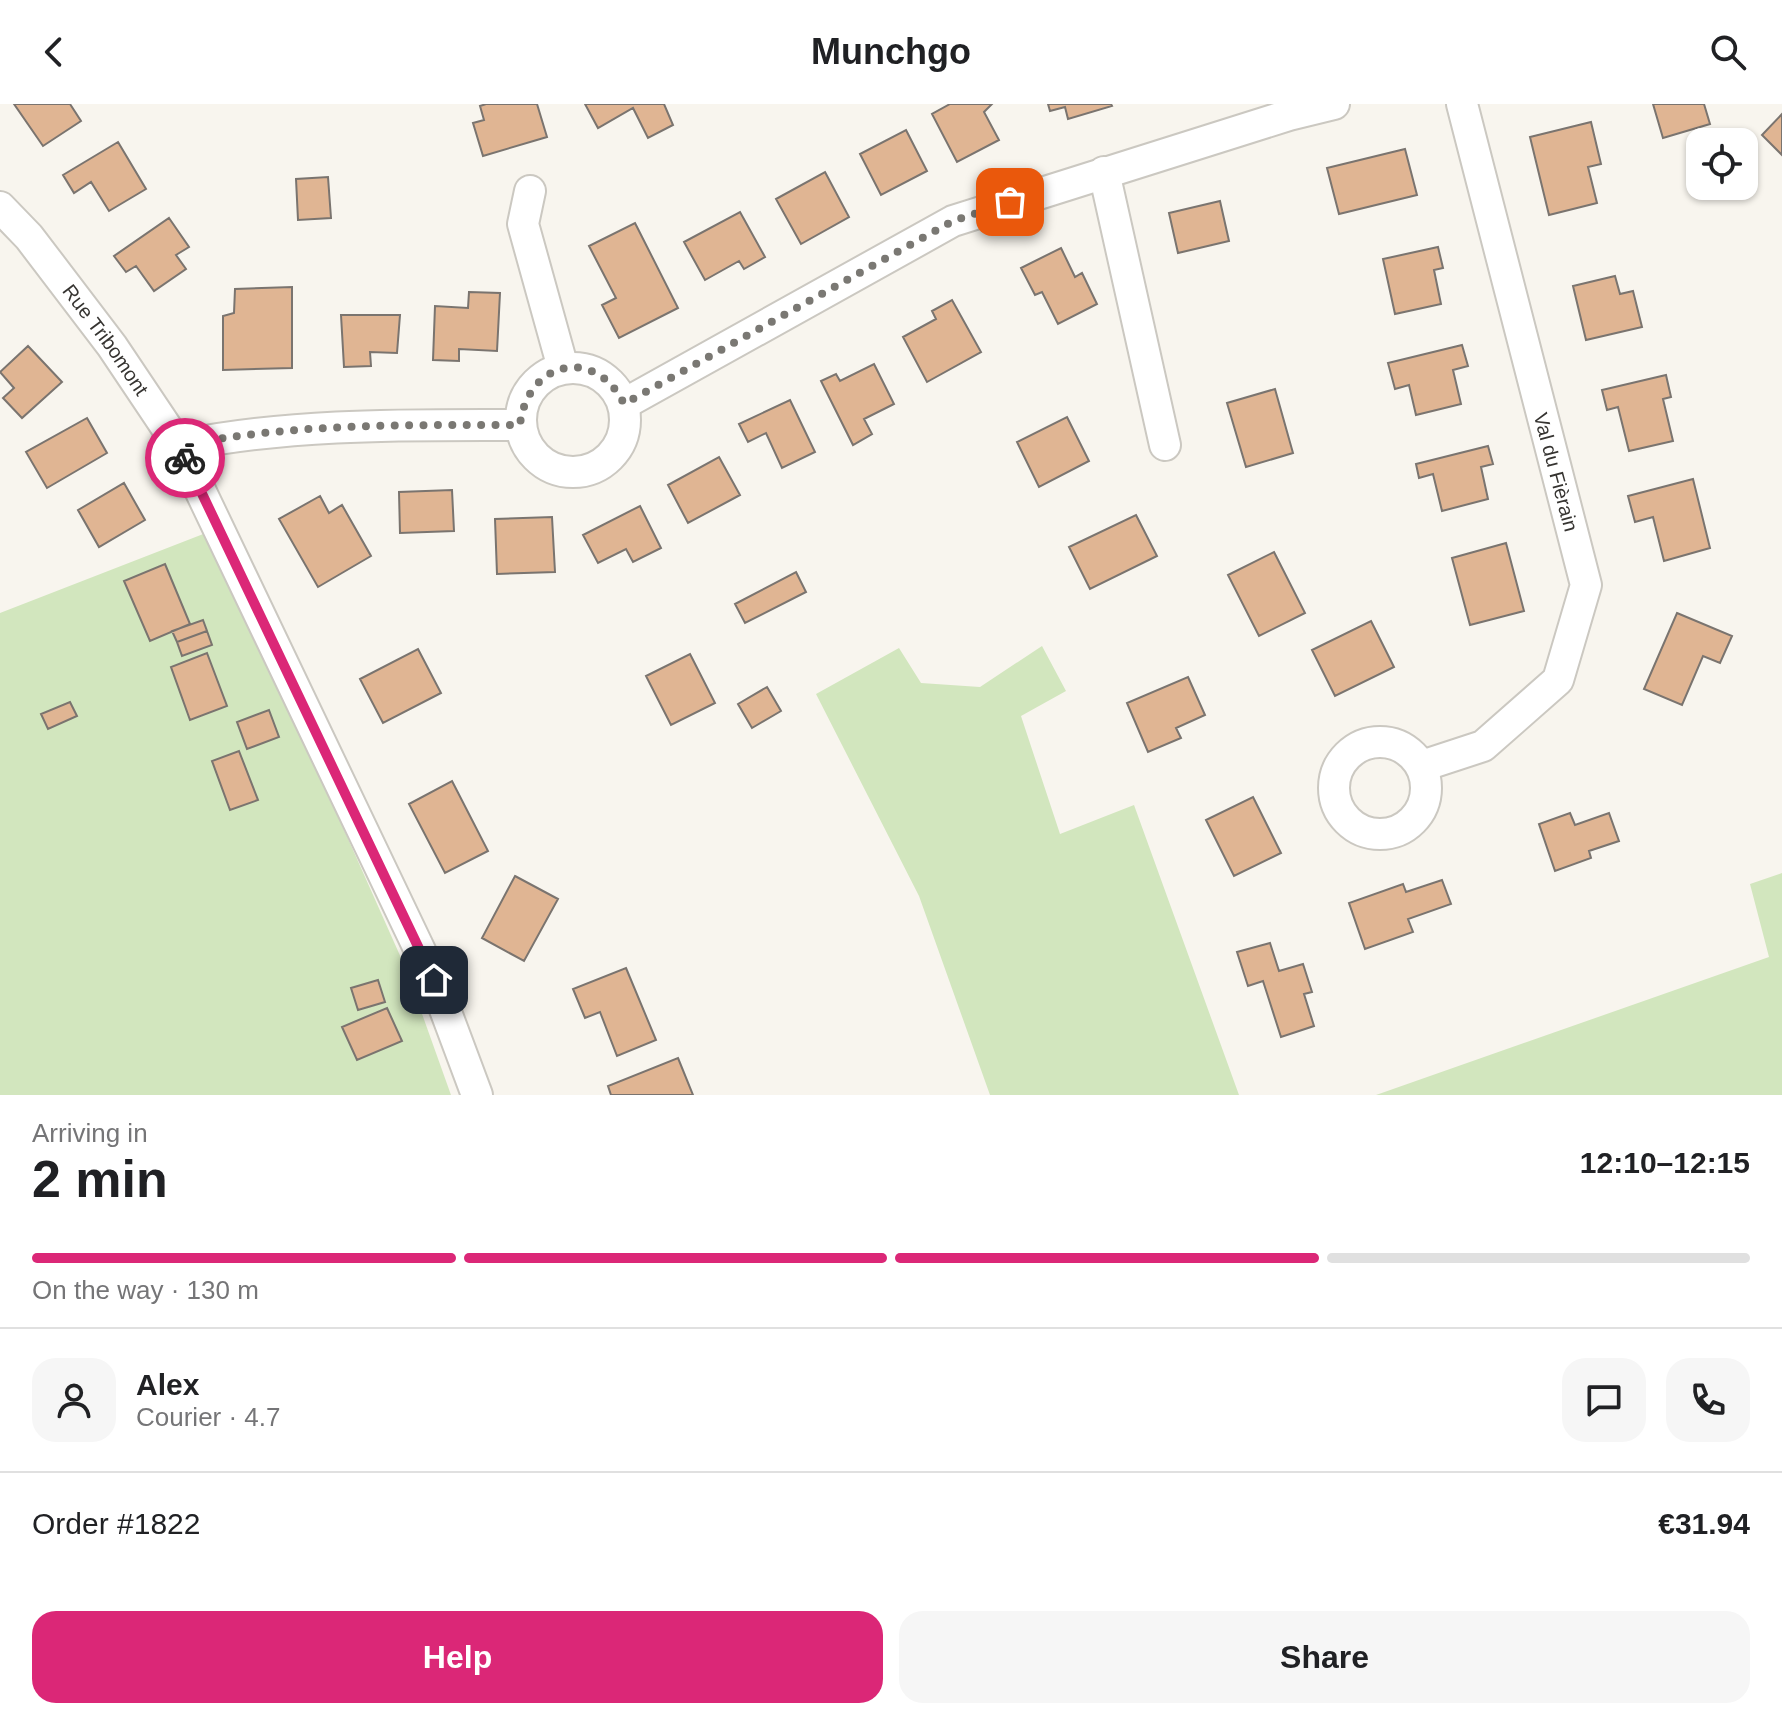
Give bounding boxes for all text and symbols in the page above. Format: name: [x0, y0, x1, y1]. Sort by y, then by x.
icon: back: [32, 30, 76, 74]
icon: search: [1706, 30, 1750, 74]
text: Munchgo: [811, 31, 971, 72]
map controls: [1686, 128, 1758, 200]
button: locate: [1686, 128, 1758, 200]
pin: [976, 168, 1044, 236]
icon: bag: [988, 180, 1032, 224]
street label: Rue Tribomont: [58, 280, 153, 400]
street label: Val du Fièrain: [1530, 410, 1582, 534]
courier: [145, 418, 225, 498]
icon: bike: [163, 436, 207, 480]
pin: [400, 946, 468, 1014]
icon: home: [412, 958, 456, 1002]
text: Arriving in: [32, 1118, 148, 1148]
text: 12:10–12:15: [1580, 1146, 1750, 1179]
text: 2 min: [32, 1150, 168, 1208]
text: On the way · 130 m: [32, 1275, 259, 1305]
button: person: [32, 1358, 116, 1442]
button: chat: [1562, 1358, 1646, 1442]
button: phone: [1666, 1358, 1750, 1442]
text: Alex: [136, 1368, 199, 1401]
text: Courier · 4.7: [136, 1402, 281, 1432]
text: Order #1822: [32, 1507, 200, 1540]
text: €31.94: [1658, 1507, 1750, 1540]
button: Help: [32, 1611, 883, 1703]
button: Share: [899, 1611, 1750, 1703]

